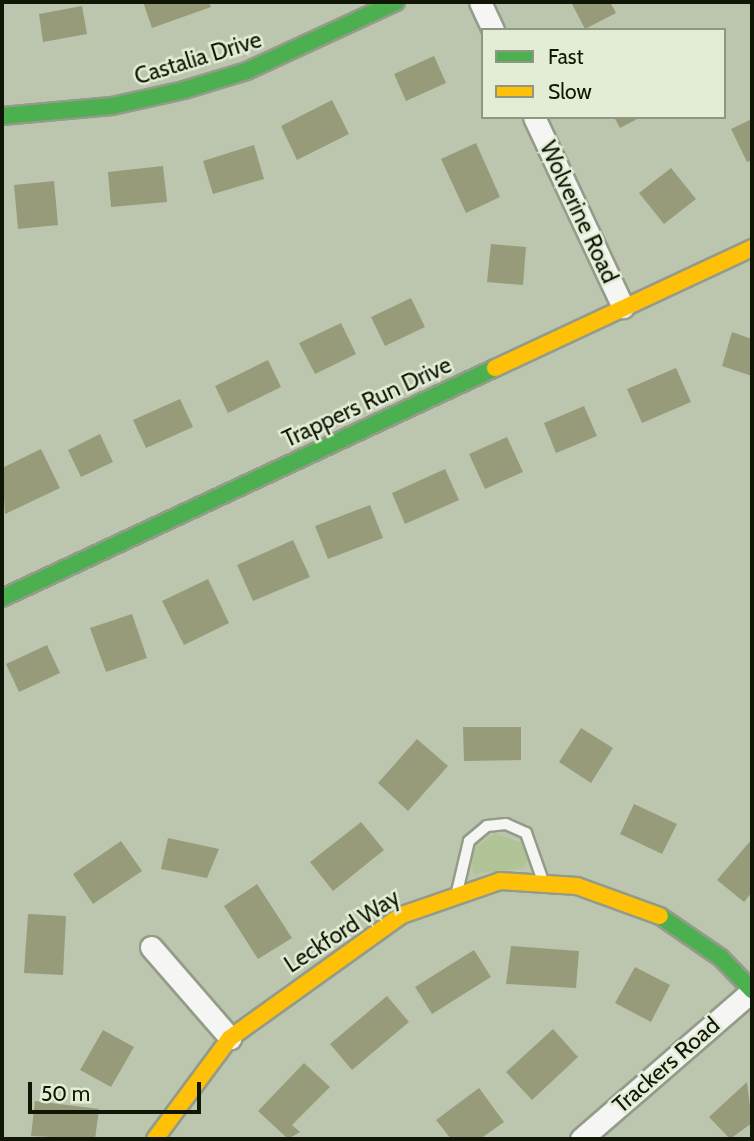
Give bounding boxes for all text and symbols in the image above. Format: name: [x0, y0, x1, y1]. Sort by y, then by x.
street label: Castalia Drive: [131, 26, 265, 90]
legend: [481, 28, 726, 119]
text: Fast: [548, 44, 584, 69]
text: Slow: [548, 79, 592, 104]
street label: Wolverine Road: [534, 137, 624, 287]
street label: Trappers Run Drive: [278, 351, 456, 453]
street label: Leckford Way: [279, 884, 405, 978]
street label: Trackers Road: [607, 1011, 725, 1119]
scale bar: [32, 1068, 205, 1112]
text: 50 m: [41, 1081, 90, 1106]

